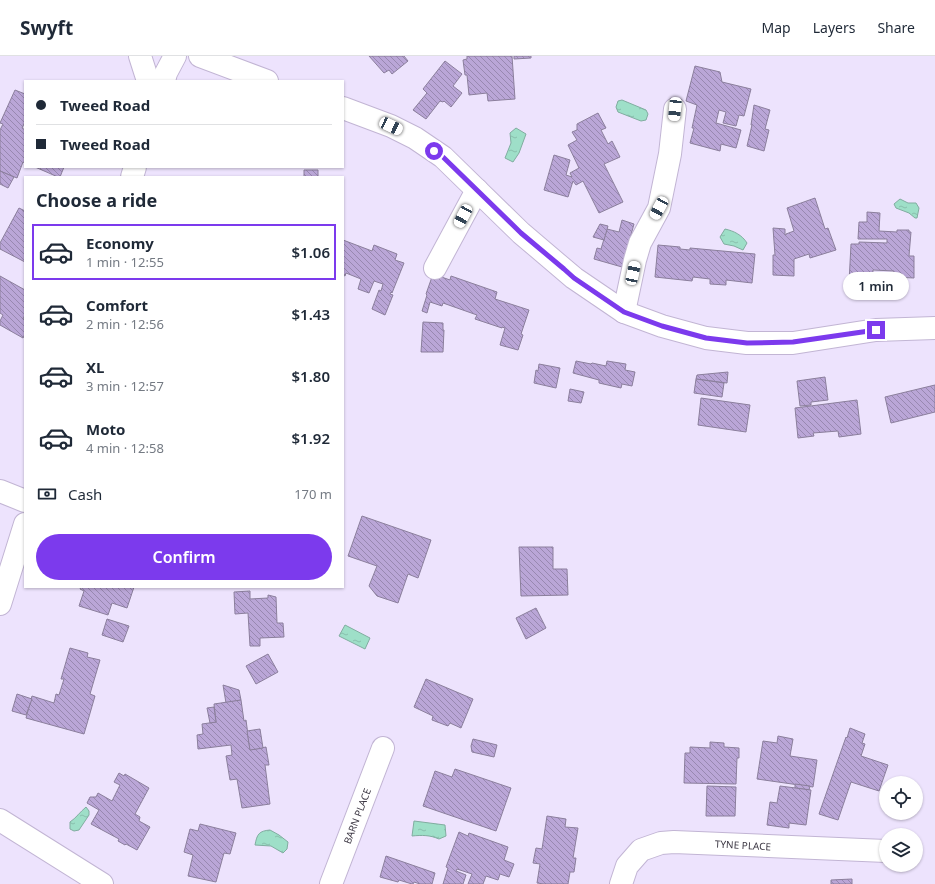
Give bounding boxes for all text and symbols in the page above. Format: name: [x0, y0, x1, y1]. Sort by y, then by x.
text: Swyft: [20, 15, 73, 41]
text: Map: [762, 18, 791, 37]
text: Layers: [813, 18, 855, 37]
text: Share: [877, 18, 915, 37]
text: Tweed Road: [60, 95, 150, 115]
car: [668, 96, 682, 122]
car: [378, 115, 404, 137]
text: Tweed Road: [60, 134, 150, 154]
route start: [425, 142, 443, 160]
text: Choose a ride: [36, 188, 157, 212]
car: [648, 195, 670, 221]
car: [452, 203, 474, 229]
text: Economy: [86, 233, 154, 253]
icon: car: [38, 234, 74, 270]
text: $1.06: [292, 242, 330, 262]
text: 1 min · 12:55: [86, 253, 164, 271]
car: [625, 260, 641, 286]
callout: 1 min: [843, 272, 909, 300]
text: 1 min: [858, 277, 894, 295]
text: Comfort: [86, 295, 148, 315]
icon: car: [38, 296, 74, 332]
text: $1.43: [292, 304, 330, 324]
text: 2 min · 12:56: [86, 315, 164, 333]
route end: [867, 321, 885, 339]
text: XL: [86, 357, 104, 377]
icon: car: [38, 358, 74, 394]
text: $1.80: [292, 366, 330, 386]
text: 3 min · 12:57: [86, 377, 164, 395]
text: Moto: [86, 419, 125, 439]
icon: car: [38, 420, 74, 456]
text: $1.92: [292, 428, 330, 448]
text: 4 min · 12:58: [86, 439, 164, 457]
icon: cash: [36, 483, 58, 505]
text: Cash: [68, 484, 102, 504]
text: 170 m: [294, 485, 332, 503]
button: Confirm: [36, 534, 332, 580]
map controls: [879, 776, 923, 872]
button: locate: [879, 776, 923, 820]
street label: BARN PLACE: [340, 786, 374, 846]
button: layers: [879, 828, 923, 872]
street label: TYNE PLACE: [715, 837, 771, 853]

